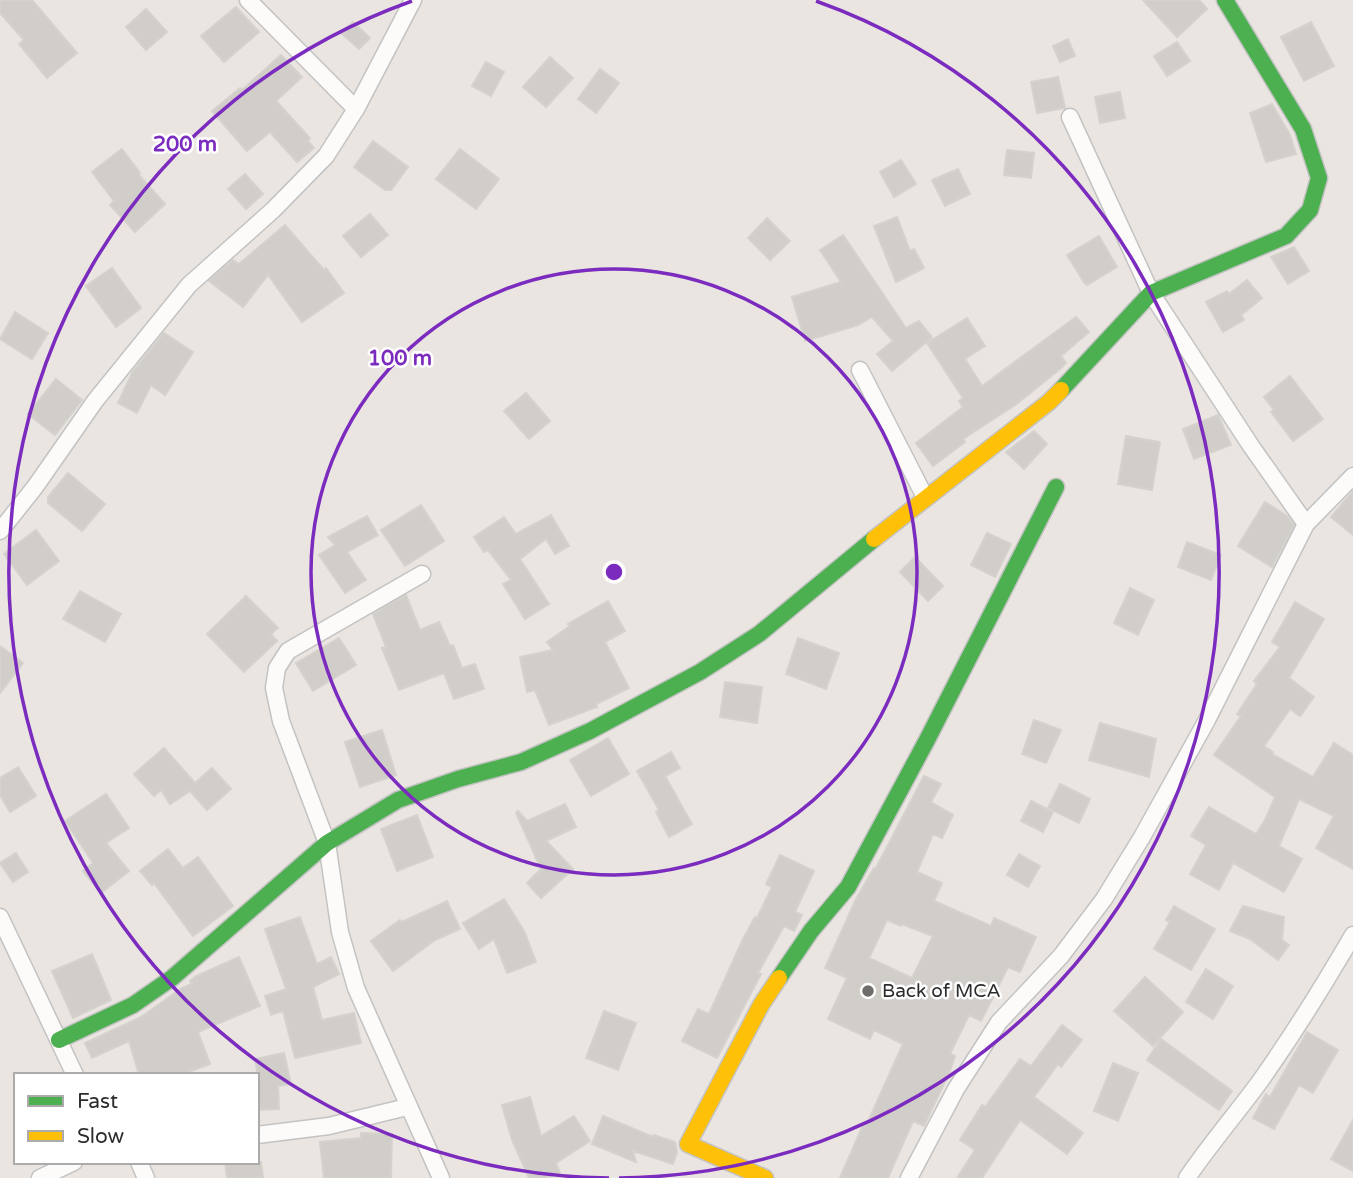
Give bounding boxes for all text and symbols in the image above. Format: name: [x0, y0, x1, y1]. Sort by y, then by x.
text: 200 m: [153, 132, 217, 157]
text: 100 m: [368, 346, 432, 371]
centre of rings: [602, 560, 626, 584]
place label: Back of MCA: [882, 980, 1001, 1002]
marker: Back of MCA: [860, 983, 876, 999]
legend: [14, 1073, 259, 1164]
text: Fast: [77, 1089, 118, 1114]
text: Slow: [77, 1124, 125, 1149]

